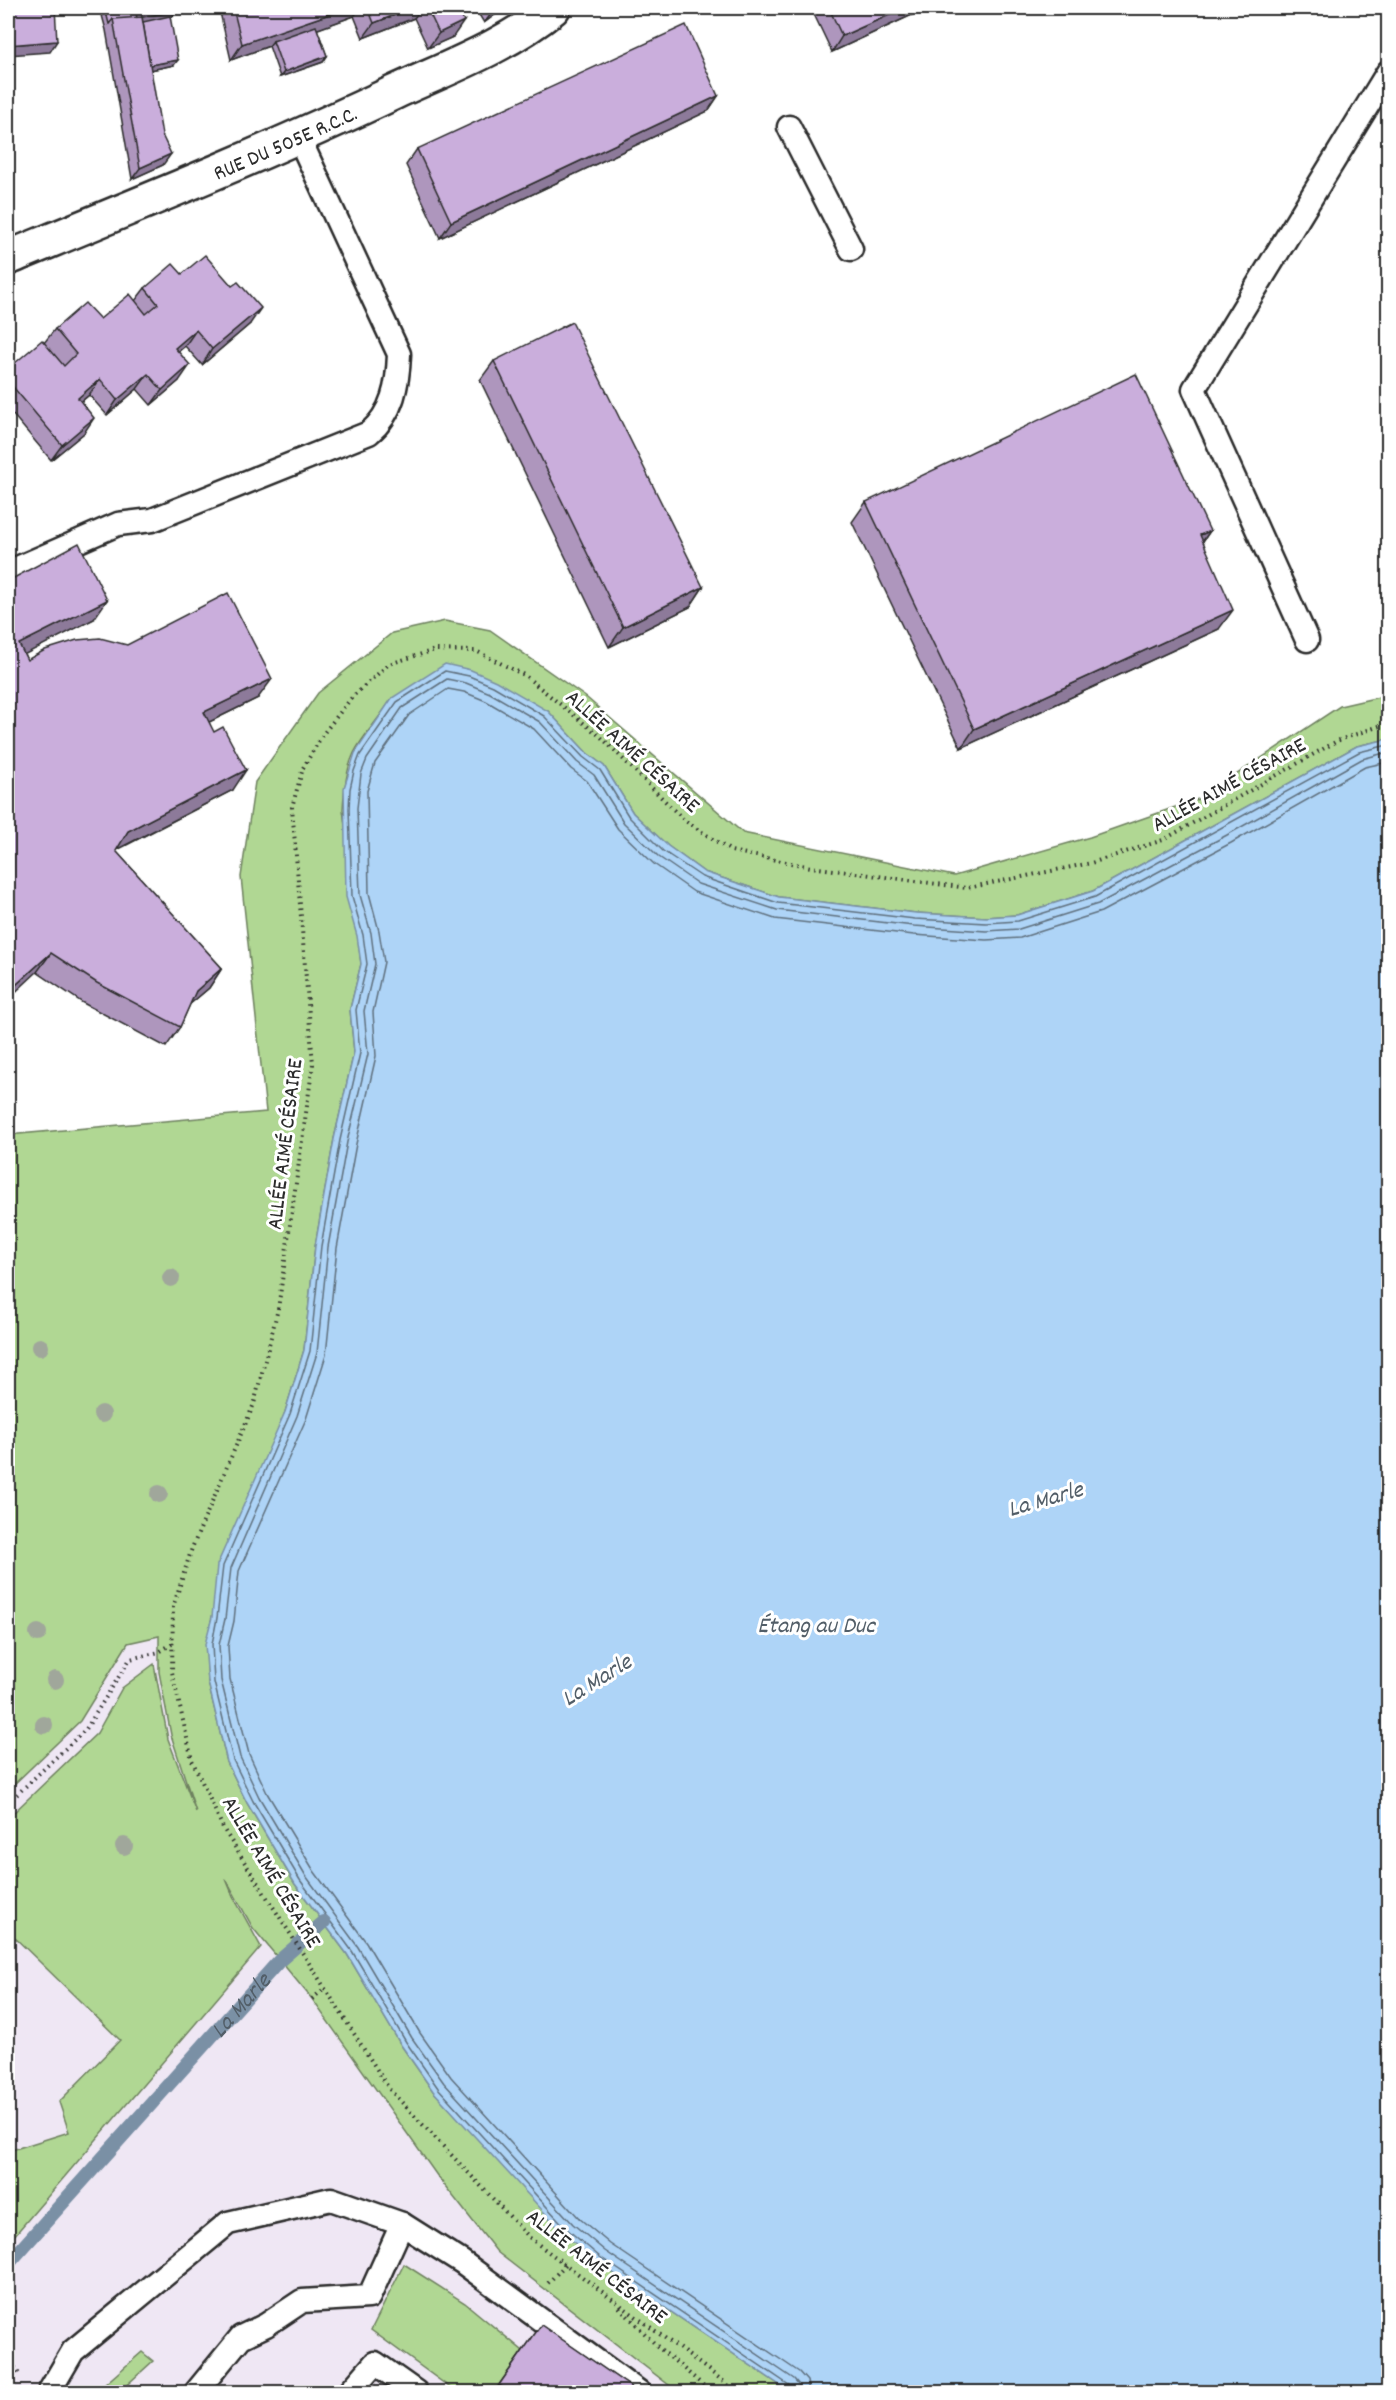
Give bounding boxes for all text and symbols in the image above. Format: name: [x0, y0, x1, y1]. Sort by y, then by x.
street label: RUE DU 505E R.C.C.: [209, 100, 363, 190]
street label: ALLÉE AIMÉ CÉSAIRE: [557, 684, 706, 822]
street label: ALLÉE AIMÉ CÉSAIRE: [1147, 731, 1312, 841]
street label: ALLÉE AIMÉ CÉSAIRE: [261, 1057, 312, 1232]
water label: La Marle: [1004, 1474, 1089, 1528]
water label: Étang au Duc: [757, 1610, 876, 1644]
water label: La Marle: [556, 1646, 640, 1716]
street label: ALLÉE AIMÉ CÉSAIRE: [212, 1791, 328, 1954]
water label: La Marle: [204, 1965, 282, 2047]
street label: ALLÉE AIMÉ CÉSAIRE: [519, 2203, 673, 2333]

